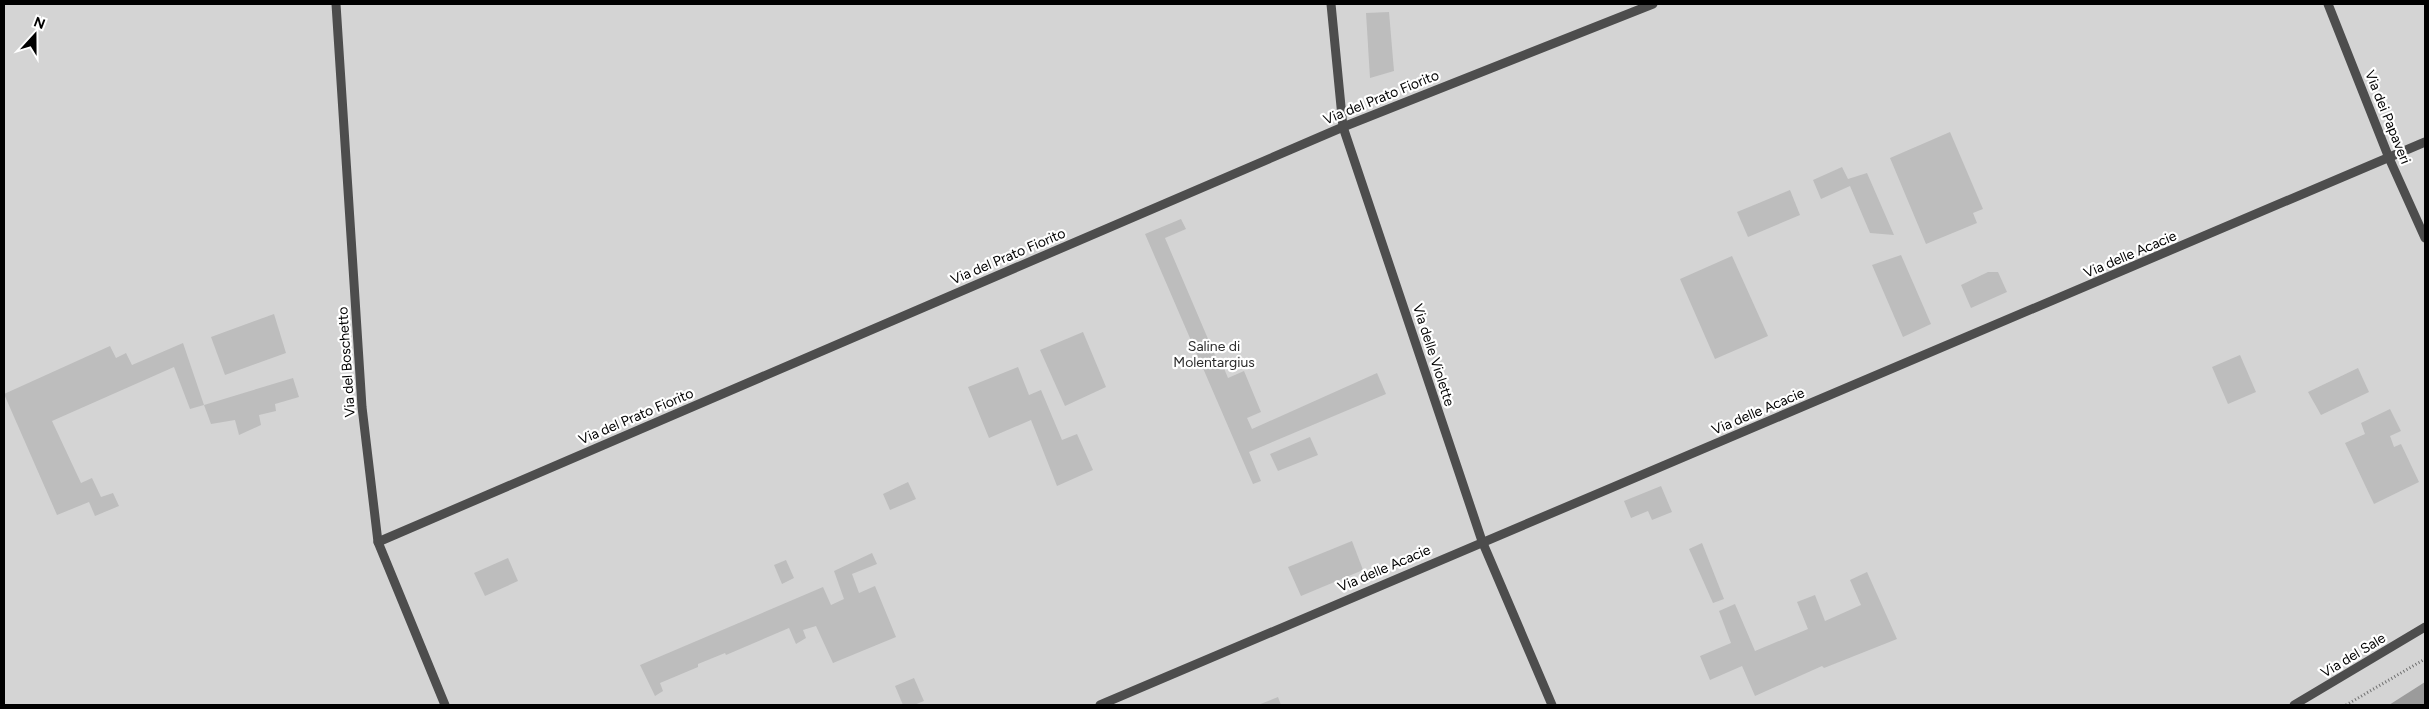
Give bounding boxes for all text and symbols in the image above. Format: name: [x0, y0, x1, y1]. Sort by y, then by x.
north arrow: [10, 10, 60, 60]
text: N: [31, 13, 48, 33]
street label: Via del Prato Fiorito: [1321, 67, 1441, 128]
street label: Via dei Papaveri: [2361, 68, 2414, 166]
street label: Via del Prato Fiorito: [948, 225, 1068, 288]
street label: Via delle Acacie: [2081, 227, 2180, 282]
street label: Via delle Violette: [1409, 302, 1458, 409]
street label: Via del Boschetto: [334, 306, 359, 418]
park label: Saline di Molentargius: [1173, 338, 1255, 371]
street label: Via delle Acacie: [1709, 384, 1808, 439]
street label: Via del Prato Fiorito: [576, 385, 696, 448]
street label: Via delle Acacie: [1335, 541, 1434, 596]
street label: Via del Sale: [2318, 629, 2389, 681]

